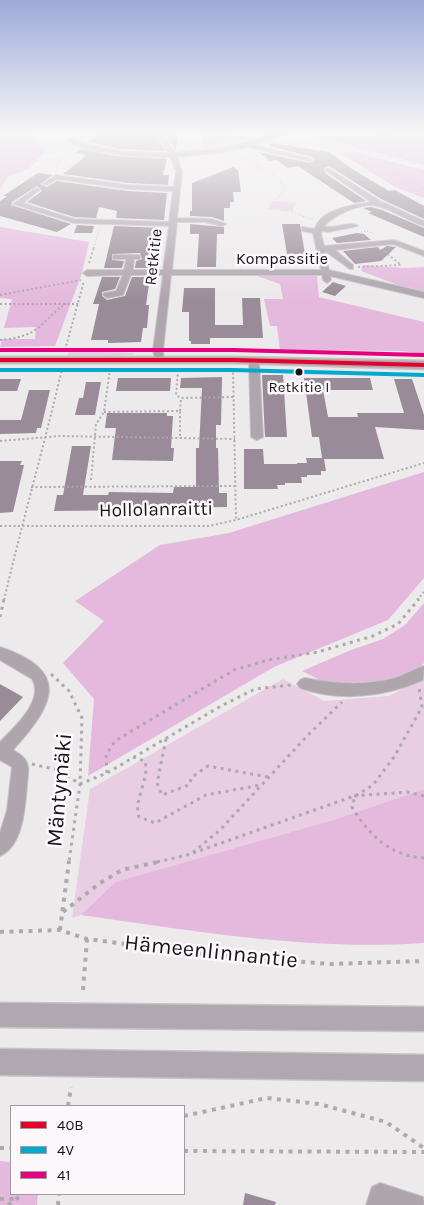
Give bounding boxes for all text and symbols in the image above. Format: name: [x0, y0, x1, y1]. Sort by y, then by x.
street label: Retkitie: [141, 228, 167, 286]
street label: Kompassitie: [236, 249, 328, 269]
marker: Retkitie I: [294, 367, 304, 377]
place label: Retkitie I: [268, 379, 330, 397]
street label: Hollolanraitti: [99, 498, 213, 522]
street label: Mäntymäki: [42, 732, 78, 848]
street label: Hämeenlinnantie: [123, 930, 299, 974]
legend: [10, 1105, 185, 1195]
text: 40B: [57, 1116, 84, 1134]
text: 4V: [57, 1141, 74, 1159]
text: 41: [57, 1166, 70, 1184]

